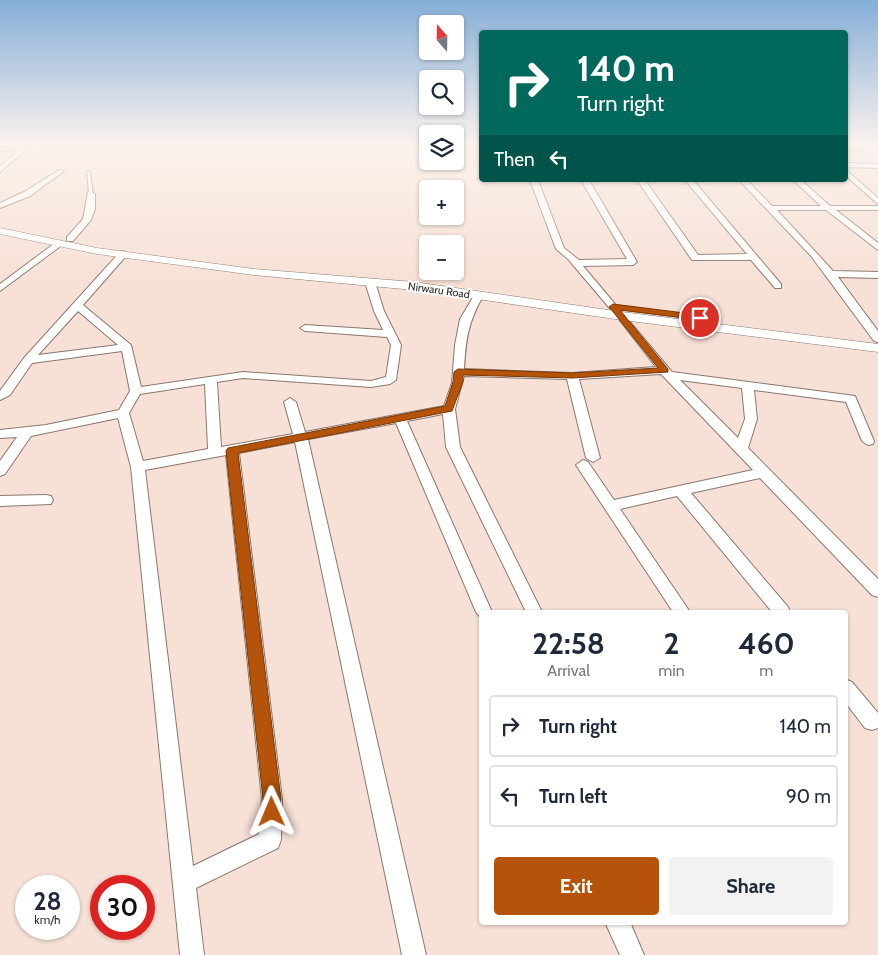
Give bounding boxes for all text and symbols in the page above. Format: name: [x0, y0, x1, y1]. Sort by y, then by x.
north arrow: [419, 15, 464, 60]
map controls: [419, 15, 464, 280]
text: 140 m: [577, 47, 675, 90]
icon: right: [494, 50, 559, 115]
button: search: [419, 70, 464, 115]
text: Turn right: [577, 90, 664, 117]
button: layers: [419, 125, 464, 170]
icon: left: [545, 145, 573, 173]
text: Then: [494, 148, 535, 171]
button: +: [419, 180, 464, 225]
button: −: [419, 235, 464, 280]
street label: Nirwaru Road: [407, 279, 471, 301]
pin: [679, 297, 721, 339]
icon: arrive: [686, 304, 714, 332]
text: 22:58: [532, 625, 605, 662]
text: 2: [664, 625, 679, 662]
text: 460: [738, 625, 795, 662]
text: Arrival: [547, 661, 590, 680]
text: min: [658, 661, 685, 680]
text: m: [759, 661, 773, 680]
icon: right: [496, 712, 524, 740]
text: Turn right: [539, 715, 617, 738]
text: 140 m: [780, 715, 831, 738]
icon: left: [496, 782, 524, 810]
position arrow: [245, 785, 297, 837]
text: Turn left: [539, 785, 607, 808]
text: 90 m: [786, 785, 831, 808]
button: Exit: [494, 857, 659, 915]
button: Share: [669, 857, 833, 915]
speed limit sign: 30: [90, 875, 155, 940]
text: 28: [33, 886, 62, 916]
text: km/h: [34, 912, 61, 927]

